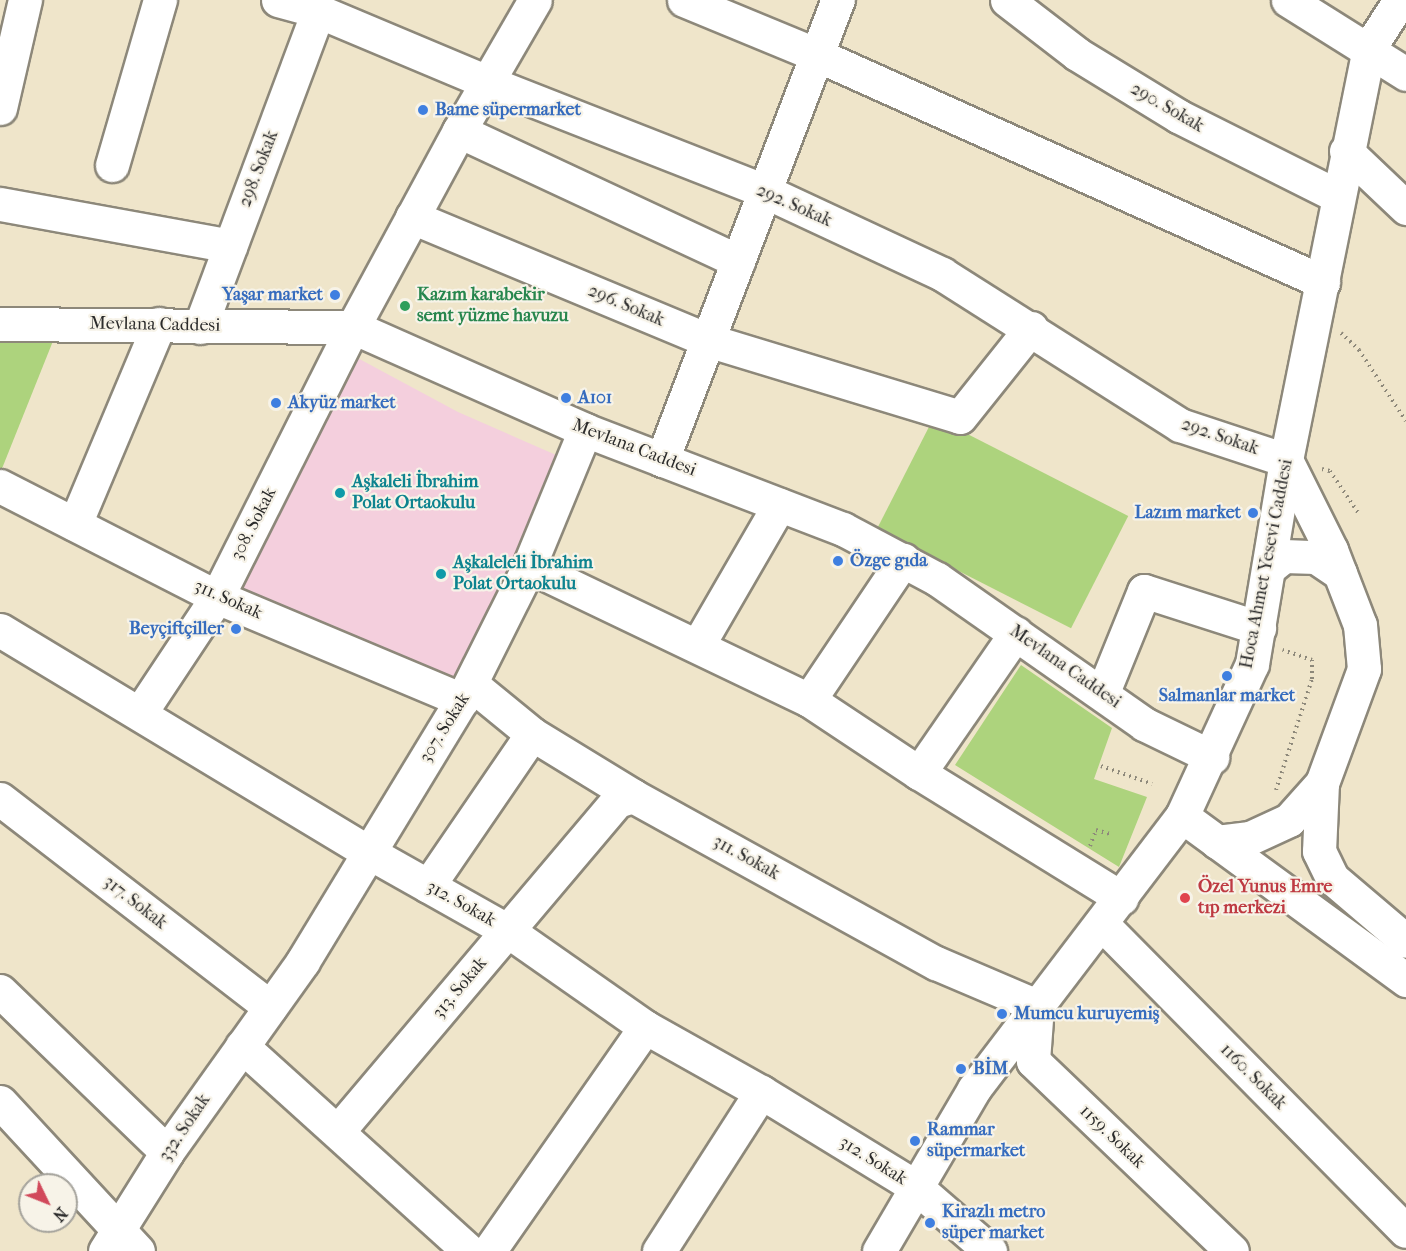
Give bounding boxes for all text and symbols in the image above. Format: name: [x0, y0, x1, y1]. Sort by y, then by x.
street label: 290. Sokak: [1126, 78, 1208, 138]
place label: Bame süpermarket: [435, 99, 581, 121]
marker: Bame süpermarket: [416, 103, 430, 117]
street label: 298. Sokak: [235, 128, 283, 210]
street label: 292. Sokak: [753, 180, 835, 232]
street label: 296. Sokak: [585, 280, 667, 332]
place label: Yaşar market: [222, 284, 323, 306]
place label: Kazım karabekir semt yüzme havuzu: [417, 285, 569, 328]
marker: Yaşar market: [328, 288, 342, 302]
marker: Kazım karabekir semt yüzme havuzu: [398, 299, 412, 313]
street label: Mevlana Caddesi: [89, 313, 221, 337]
place label: A101: [578, 387, 612, 409]
marker: A101: [559, 391, 573, 405]
place label: Akyüz market: [288, 392, 396, 414]
marker: Akyüz market: [269, 396, 283, 410]
street label: Mevlana Caddesi: [569, 414, 699, 482]
street label: 292. Sokak: [1178, 414, 1262, 460]
street label: Hoca Ahmet Yesevi Caddesi: [1236, 457, 1298, 671]
place label: Aşkaleli İbrahim Polat Ortaokulu: [352, 472, 478, 514]
street label: 308. Sokak: [226, 484, 282, 564]
marker: Aşkaleli İbrahim Polat Ortaokulu: [333, 486, 347, 500]
place label: Lazım market: [1135, 502, 1241, 524]
marker: Lazım market: [1246, 506, 1260, 520]
place label: Özge gıda: [850, 550, 928, 572]
place label: Aşkaleleli İbrahim Polat Ortaokulu: [453, 553, 593, 596]
marker: Özge gıda: [831, 554, 845, 568]
marker: Aşkaleleli İbrahim Polat Ortaokulu: [434, 567, 448, 581]
street label: 311. Sokak: [190, 575, 266, 625]
place label: Beyçiftçiller: [129, 618, 224, 640]
street label: Mevlana Caddesi: [1005, 621, 1125, 713]
marker: Beyçiftçiller: [229, 622, 243, 636]
marker: Salmanlar market: [1220, 669, 1234, 683]
place label: Salmanlar market: [1159, 685, 1295, 707]
street label: 307. Sokak: [415, 689, 475, 767]
street label: 311. Sokak: [709, 831, 783, 885]
street label: 317. Sokak: [99, 872, 171, 934]
street label: 312. Sokak: [423, 876, 499, 932]
place label: Özel Yunus Emre tıp merkezi: [1198, 877, 1332, 920]
marker: Özel Yunus Emre tıp merkezi: [1176, 889, 1194, 907]
street label: 313. Sokak: [428, 953, 492, 1023]
place label: Mumcu kuruyemiş: [1014, 1003, 1159, 1025]
marker: Mumcu kuruyemiş: [995, 1007, 1009, 1021]
street label: 1160. Sokak: [1215, 1039, 1291, 1115]
place label: BİM: [973, 1058, 1008, 1080]
marker: BİM: [954, 1062, 968, 1076]
street label: 332. Sokak: [155, 1090, 215, 1166]
street label: 1159. Sokak: [1075, 1101, 1149, 1173]
place label: Rammar süpermarket: [927, 1120, 1025, 1162]
street label: 312. Sokak: [835, 1132, 911, 1190]
marker: Rammar süpermarket: [908, 1134, 922, 1148]
north arrow: [18, 1173, 78, 1233]
place label: Kirazlı metro süper market: [942, 1202, 1045, 1244]
text: N: [49, 1203, 71, 1225]
marker: Kirazlı metro süper market: [923, 1216, 937, 1230]

